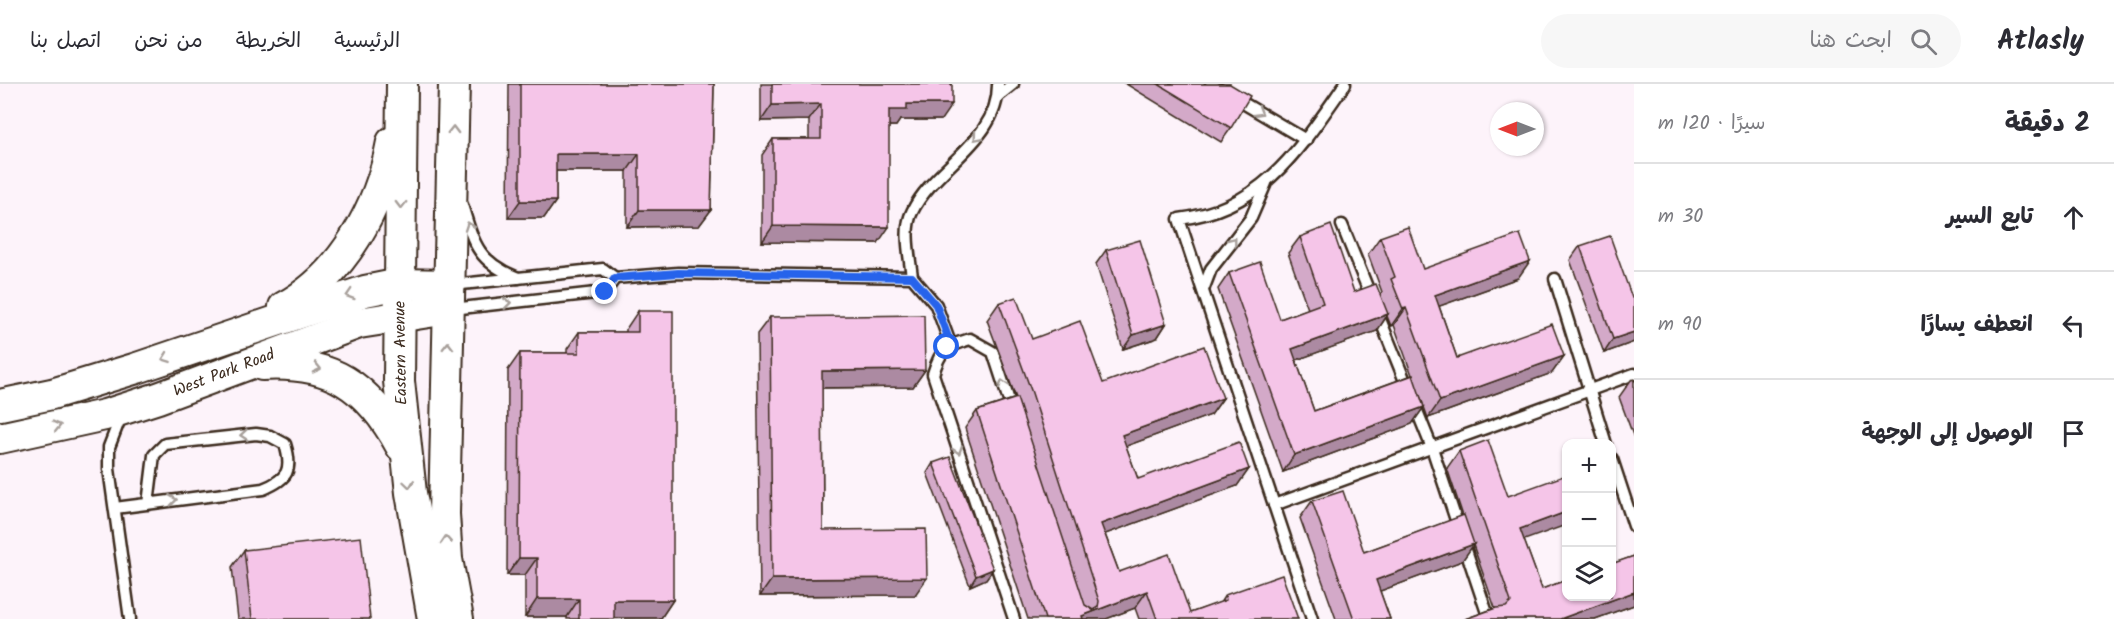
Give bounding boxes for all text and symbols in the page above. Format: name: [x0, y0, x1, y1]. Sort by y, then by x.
search box: [1541, 14, 1961, 68]
text: Atlasly: [1997, 19, 2084, 64]
text: ابحث هنا: [1810, 24, 1892, 59]
text: اتصل بنا: [30, 25, 101, 58]
text: من نحن: [134, 25, 203, 58]
text: الخريطة: [236, 25, 301, 58]
text: الرئيسية: [334, 25, 400, 58]
icon: search: [1907, 25, 1940, 58]
north arrow: [1490, 102, 1544, 156]
text: 2 دقيقة: [2005, 103, 2090, 145]
one-way arrow: [1253, 105, 1263, 116]
text: سيرًا · 120 m: [1658, 108, 1765, 140]
one-way arrow: [447, 125, 459, 134]
one-way arrow: [973, 130, 984, 141]
text: تابع السير: [1946, 200, 2033, 235]
one-way arrow: [395, 201, 407, 210]
text: 30 m: [1658, 201, 1703, 233]
icon: ahead: [2057, 201, 2090, 234]
one-way arrow: [463, 221, 476, 232]
one-way arrow: [1225, 237, 1236, 248]
route end: [591, 278, 617, 304]
one-way arrow: [345, 288, 356, 301]
one-way arrow: [502, 297, 511, 310]
street label: Eastern Avenue: [388, 301, 414, 405]
text: انعطف يسارًا: [1921, 308, 2033, 343]
text: 90 m: [1658, 309, 1702, 341]
icon: left: [2057, 309, 2090, 342]
route start: [933, 333, 959, 359]
one-way arrow: [442, 341, 454, 350]
street label: West Park Road: [170, 342, 279, 404]
one-way arrow: [161, 350, 172, 363]
one-way arrow: [312, 361, 322, 374]
one-way arrow: [998, 379, 1011, 390]
text: الوصول إلى الوجهة: [1861, 416, 2033, 451]
icon: arrive: [2057, 417, 2090, 450]
one-way arrow: [52, 421, 62, 434]
one-way arrow: [239, 428, 249, 441]
map controls: [1562, 439, 1616, 601]
button: +: [1562, 439, 1616, 493]
one-way arrow: [951, 444, 963, 455]
one-way arrow: [403, 479, 415, 488]
button: −: [1562, 493, 1616, 547]
one-way arrow: [168, 495, 177, 507]
one-way arrow: [440, 536, 453, 545]
button: layers: [1562, 547, 1616, 601]

